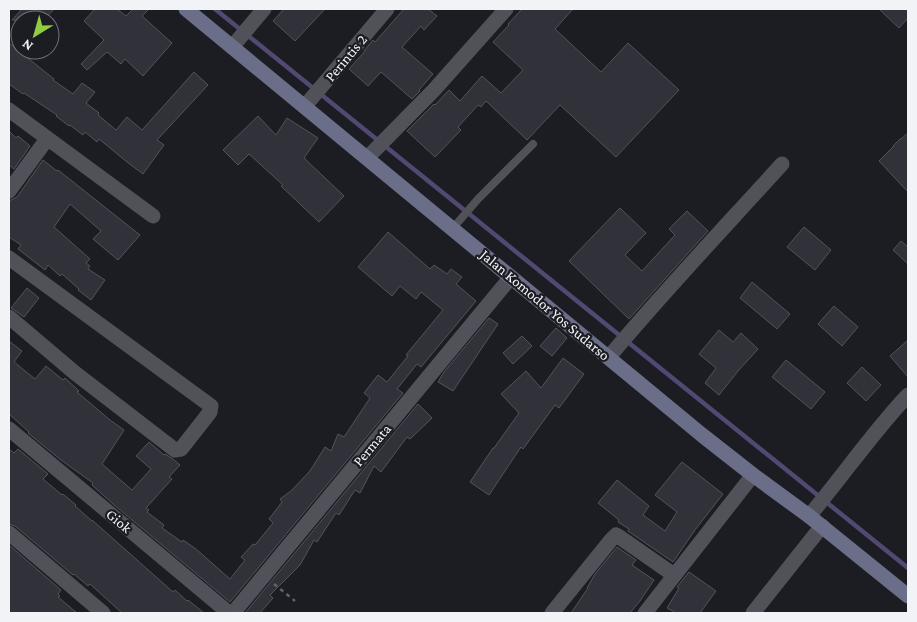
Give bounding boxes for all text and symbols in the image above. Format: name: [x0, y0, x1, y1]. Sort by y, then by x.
north arrow: [10, 10, 60, 60]
street label: Perintis 2: [322, 31, 370, 85]
text: N: [18, 36, 36, 55]
street label: Jalan Komodor Yos Sudarso: [475, 245, 613, 364]
street label: Permata: [350, 421, 394, 469]
street label: Giok: [103, 506, 136, 537]

